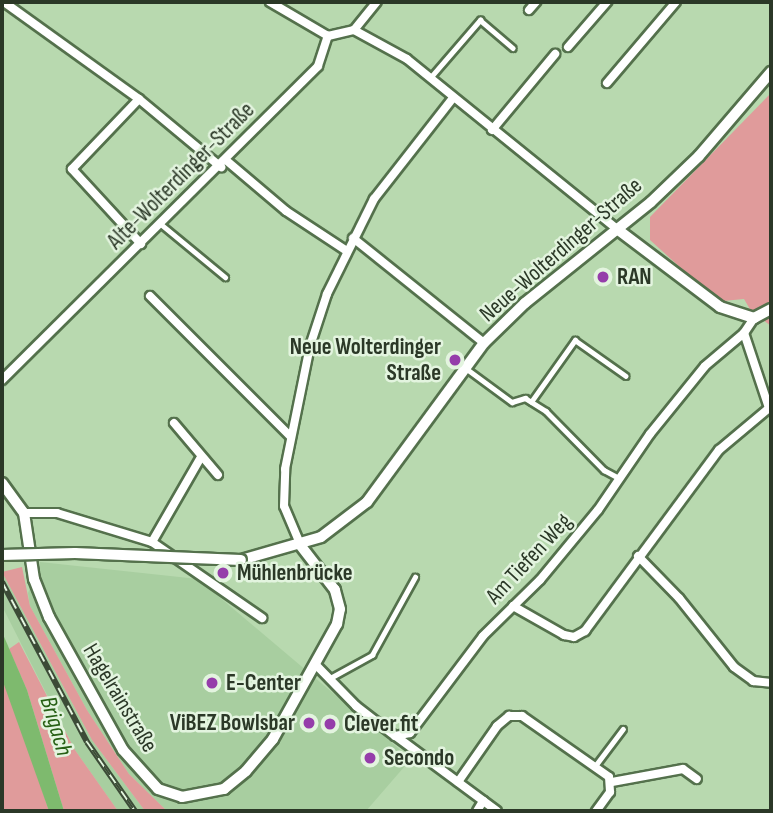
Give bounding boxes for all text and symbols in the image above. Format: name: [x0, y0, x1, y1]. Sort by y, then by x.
street label: Alte-Wolterdinger-Straße: [102, 97, 260, 255]
street label: Neue-Wolterdinger-Straße: [474, 172, 648, 328]
place label: RAN: [617, 263, 652, 291]
marker: RAN: [595, 269, 611, 285]
place label: Neue Wolterdinger Straße: [290, 333, 441, 387]
marker: Neue Wolterdinger Straße: [447, 352, 463, 368]
street label: Am Tiefen Weg: [480, 508, 578, 610]
place label: Mühlenbrücke: [237, 559, 352, 587]
marker: Mühlenbrücke: [215, 565, 231, 581]
street label: Hagelrainstraße: [77, 639, 163, 757]
place label: E-Center: [226, 669, 301, 697]
marker: E-Center: [204, 675, 220, 691]
water label: Brigach: [33, 693, 79, 759]
place label: ViBEZ Bowlsbar: [170, 709, 295, 737]
place label: Clever fit: [344, 710, 418, 738]
marker: ViBEZ Bowlsbar: [301, 715, 317, 731]
marker: Clever fit: [322, 716, 338, 732]
place label: Secondo: [384, 744, 454, 772]
marker: Secondo: [362, 750, 378, 766]

